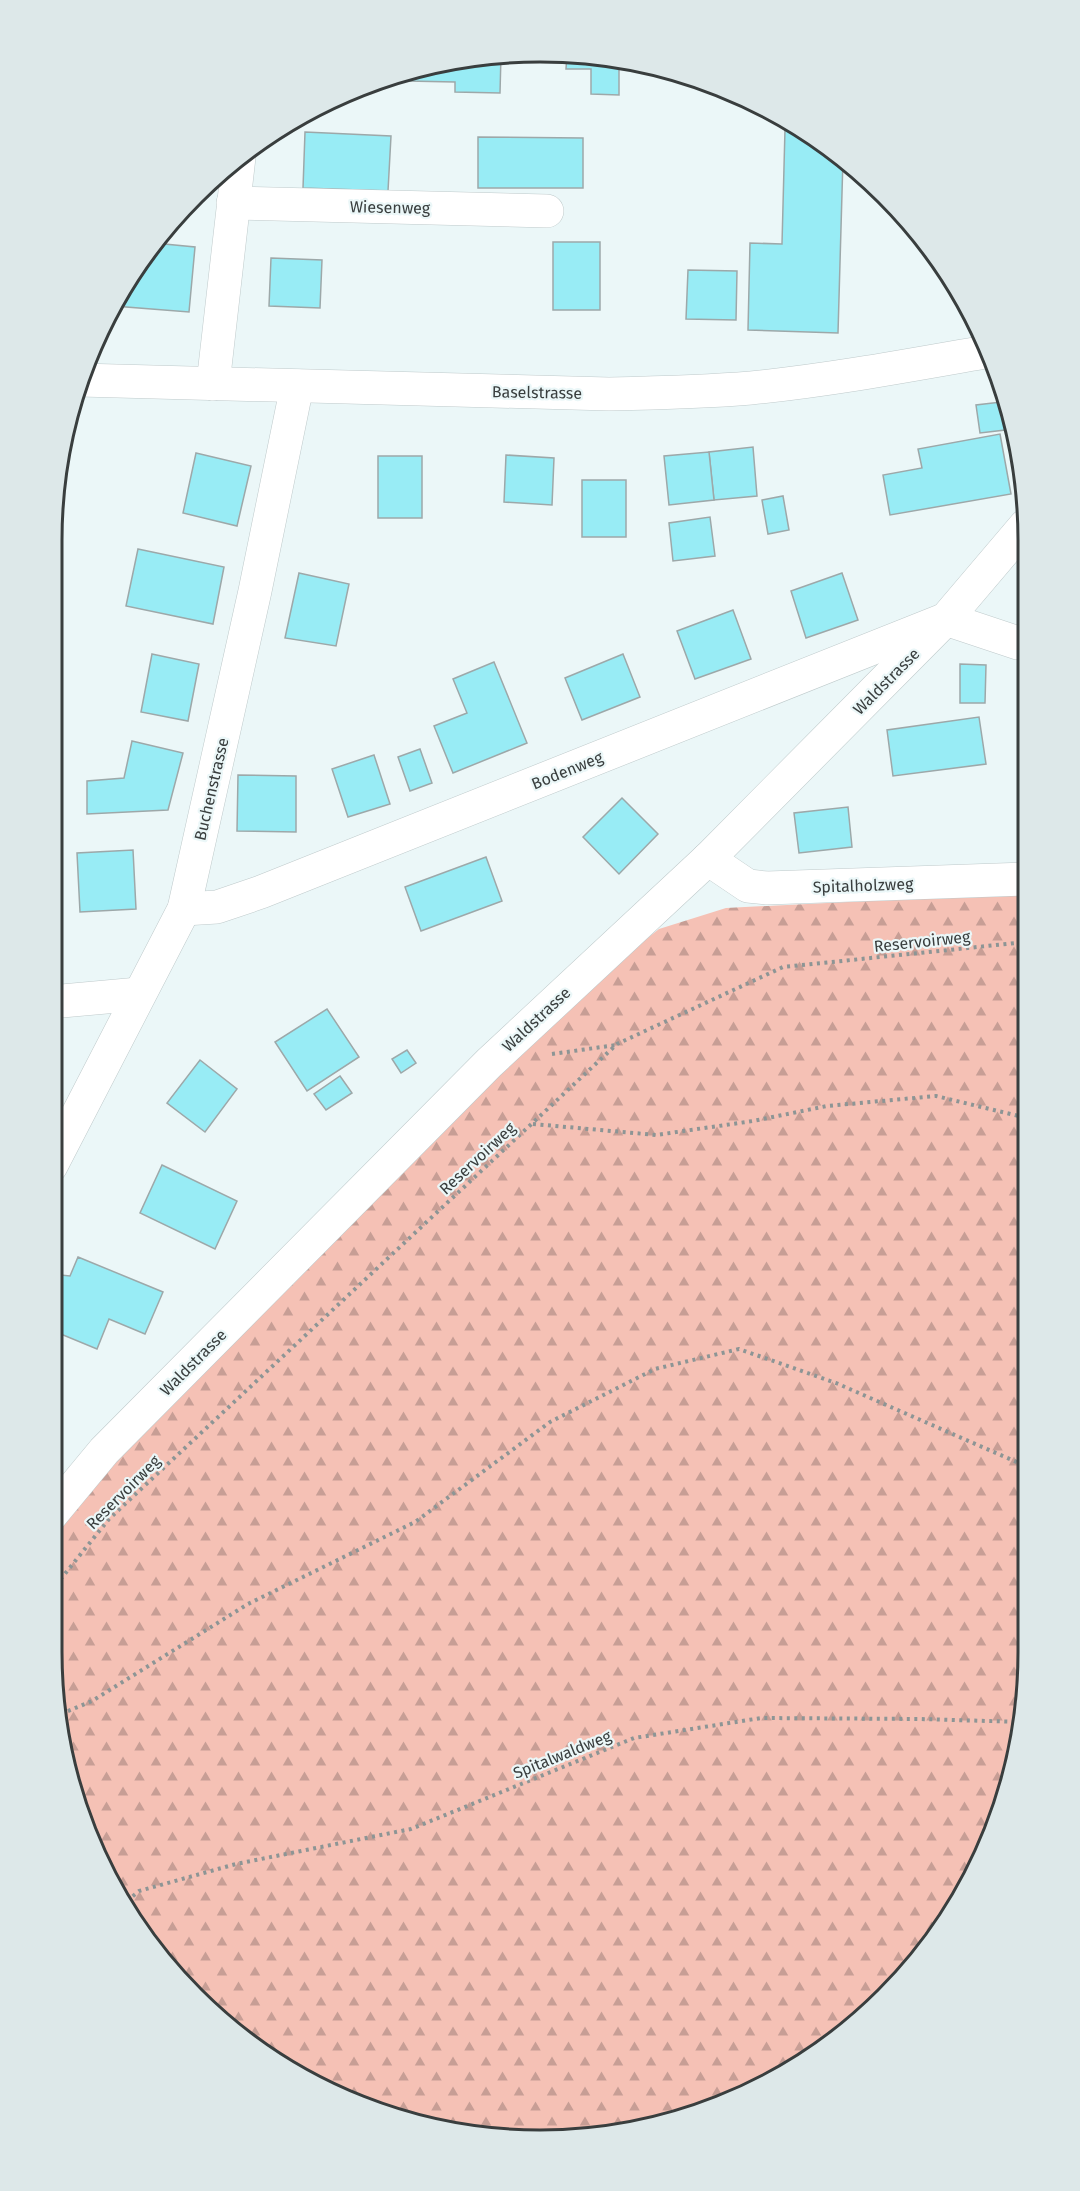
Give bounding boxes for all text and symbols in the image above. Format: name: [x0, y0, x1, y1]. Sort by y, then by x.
street label: Wiesenweg: [350, 197, 431, 218]
street label: Baselstrasse: [492, 382, 582, 403]
street label: Waldstrasse: [849, 644, 924, 719]
street label: Buchenstrasse: [190, 736, 233, 842]
street label: Bodenweg: [529, 747, 606, 793]
street label: Spitalholzweg: [812, 874, 914, 897]
street label: Reservoirweg: [873, 927, 972, 956]
street label: Waldstrasse: [498, 983, 574, 1056]
street label: Reservoirweg: [435, 1118, 520, 1198]
street label: Waldstrasse: [156, 1325, 231, 1400]
street label: Reservoirweg: [82, 1451, 165, 1533]
street label: Spitalwaldweg: [510, 1726, 615, 1783]

